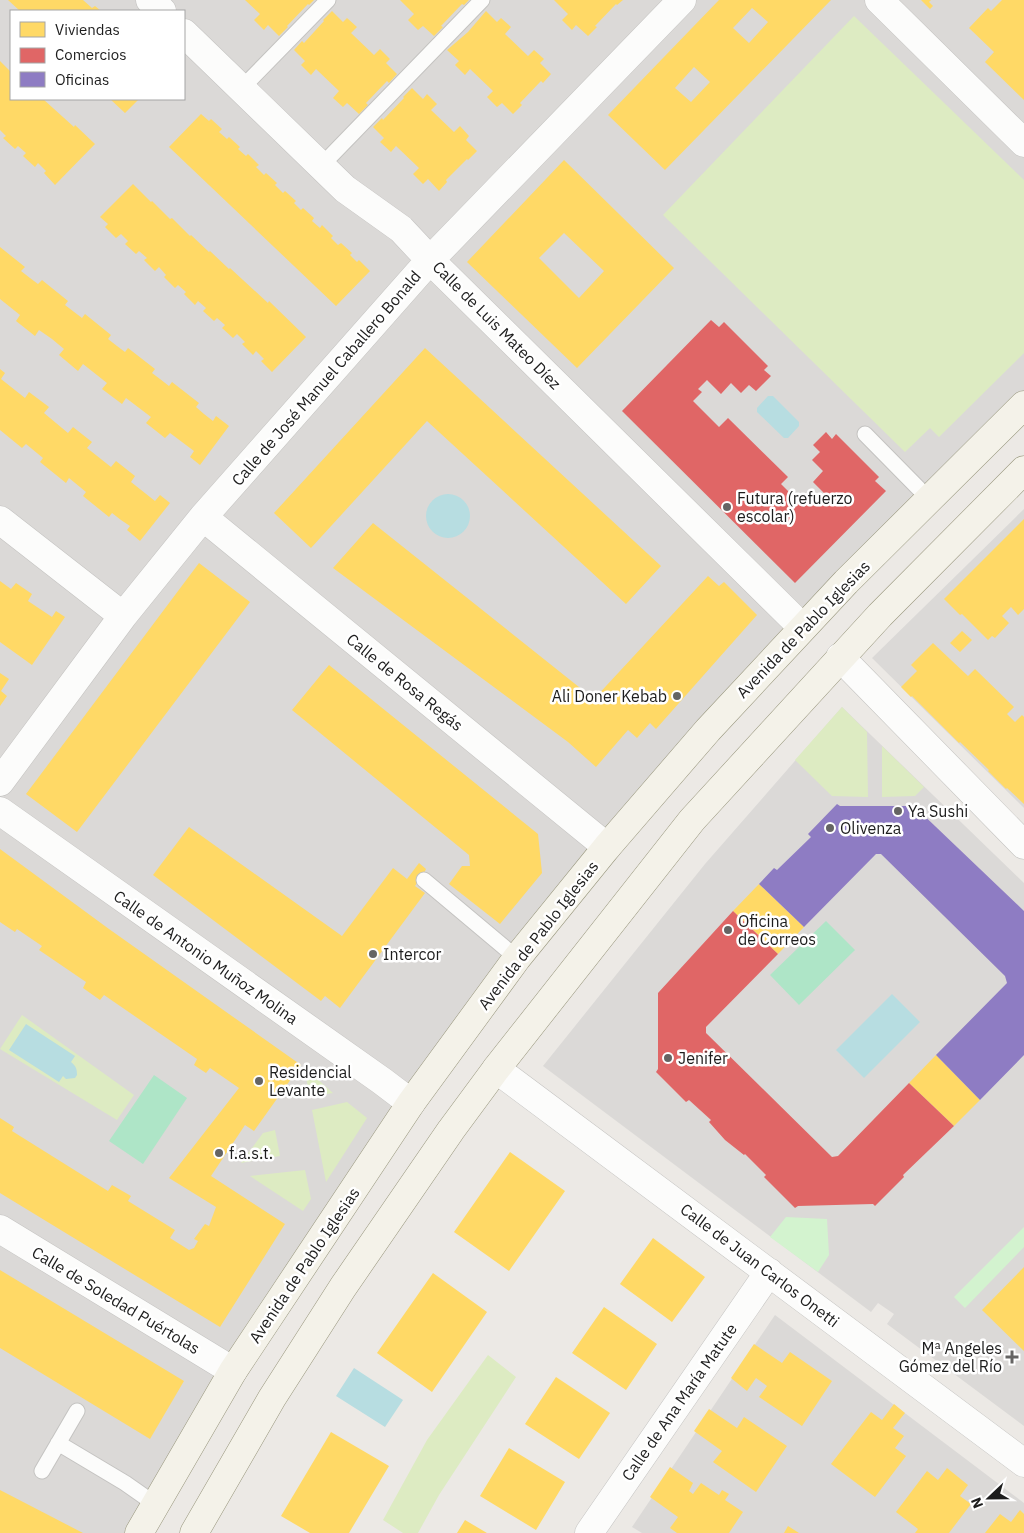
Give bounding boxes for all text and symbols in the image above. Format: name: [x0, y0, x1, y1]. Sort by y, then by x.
legend: [10, 10, 185, 100]
text: Viviendas: [55, 20, 120, 39]
text: Comercios: [55, 45, 126, 64]
text: Oficinas: [55, 70, 109, 89]
street label: Calle de Luis Mateo Díez: [429, 257, 565, 393]
street label: Calle de José Manuel Caballero Bonald: [227, 266, 425, 490]
place label: Futura (refuerzo escolar): [737, 488, 853, 526]
marker: Futura (refuerzo escolar): [721, 501, 733, 513]
street label: Avenida de Pablo Iglesias: [732, 556, 874, 702]
street label: Calle de Rosa Regás: [343, 629, 467, 735]
place label: Ali Doner Kebab: [552, 686, 667, 706]
marker: Ali Doner Kebab: [671, 690, 683, 702]
place label: Ya Sushi: [908, 801, 968, 821]
marker: Ya Sushi: [892, 805, 904, 817]
place label: Olivenza: [840, 818, 902, 838]
marker: Olivenza: [824, 822, 836, 834]
street label: Avenida de Pablo Iglesias: [474, 857, 602, 1013]
street label: Calle de Antonio Muñoz Molina: [110, 886, 302, 1029]
place label: Oficina de Correos: [738, 911, 816, 949]
marker: Oficina de Correos: [722, 924, 734, 936]
place label: Intercor: [383, 944, 442, 964]
marker: Intercor: [367, 948, 379, 960]
place label: Jenifer: [678, 1048, 728, 1068]
marker: Jenifer: [662, 1052, 674, 1064]
place label: Residencial Levante: [269, 1062, 352, 1100]
marker: Residencial Levante: [253, 1075, 265, 1087]
place label: f.a.s.t.: [229, 1143, 273, 1163]
marker: f.a.s.t.: [213, 1147, 225, 1159]
street label: Avenida de Pablo Iglesias: [244, 1183, 364, 1347]
street label: Calle de Juan Carlos Onetti: [677, 1199, 843, 1331]
street label: Calle de Soledad Puértolas: [28, 1242, 204, 1358]
street label: Calle de Ana María Matute: [617, 1319, 741, 1485]
place label: Mª Angeles Gómez del Río: [899, 1338, 1002, 1376]
marker: Mª Angeles Gómez del Río: [1006, 1351, 1018, 1363]
north arrow: [964, 1473, 1014, 1523]
text: N: [967, 1495, 987, 1511]

